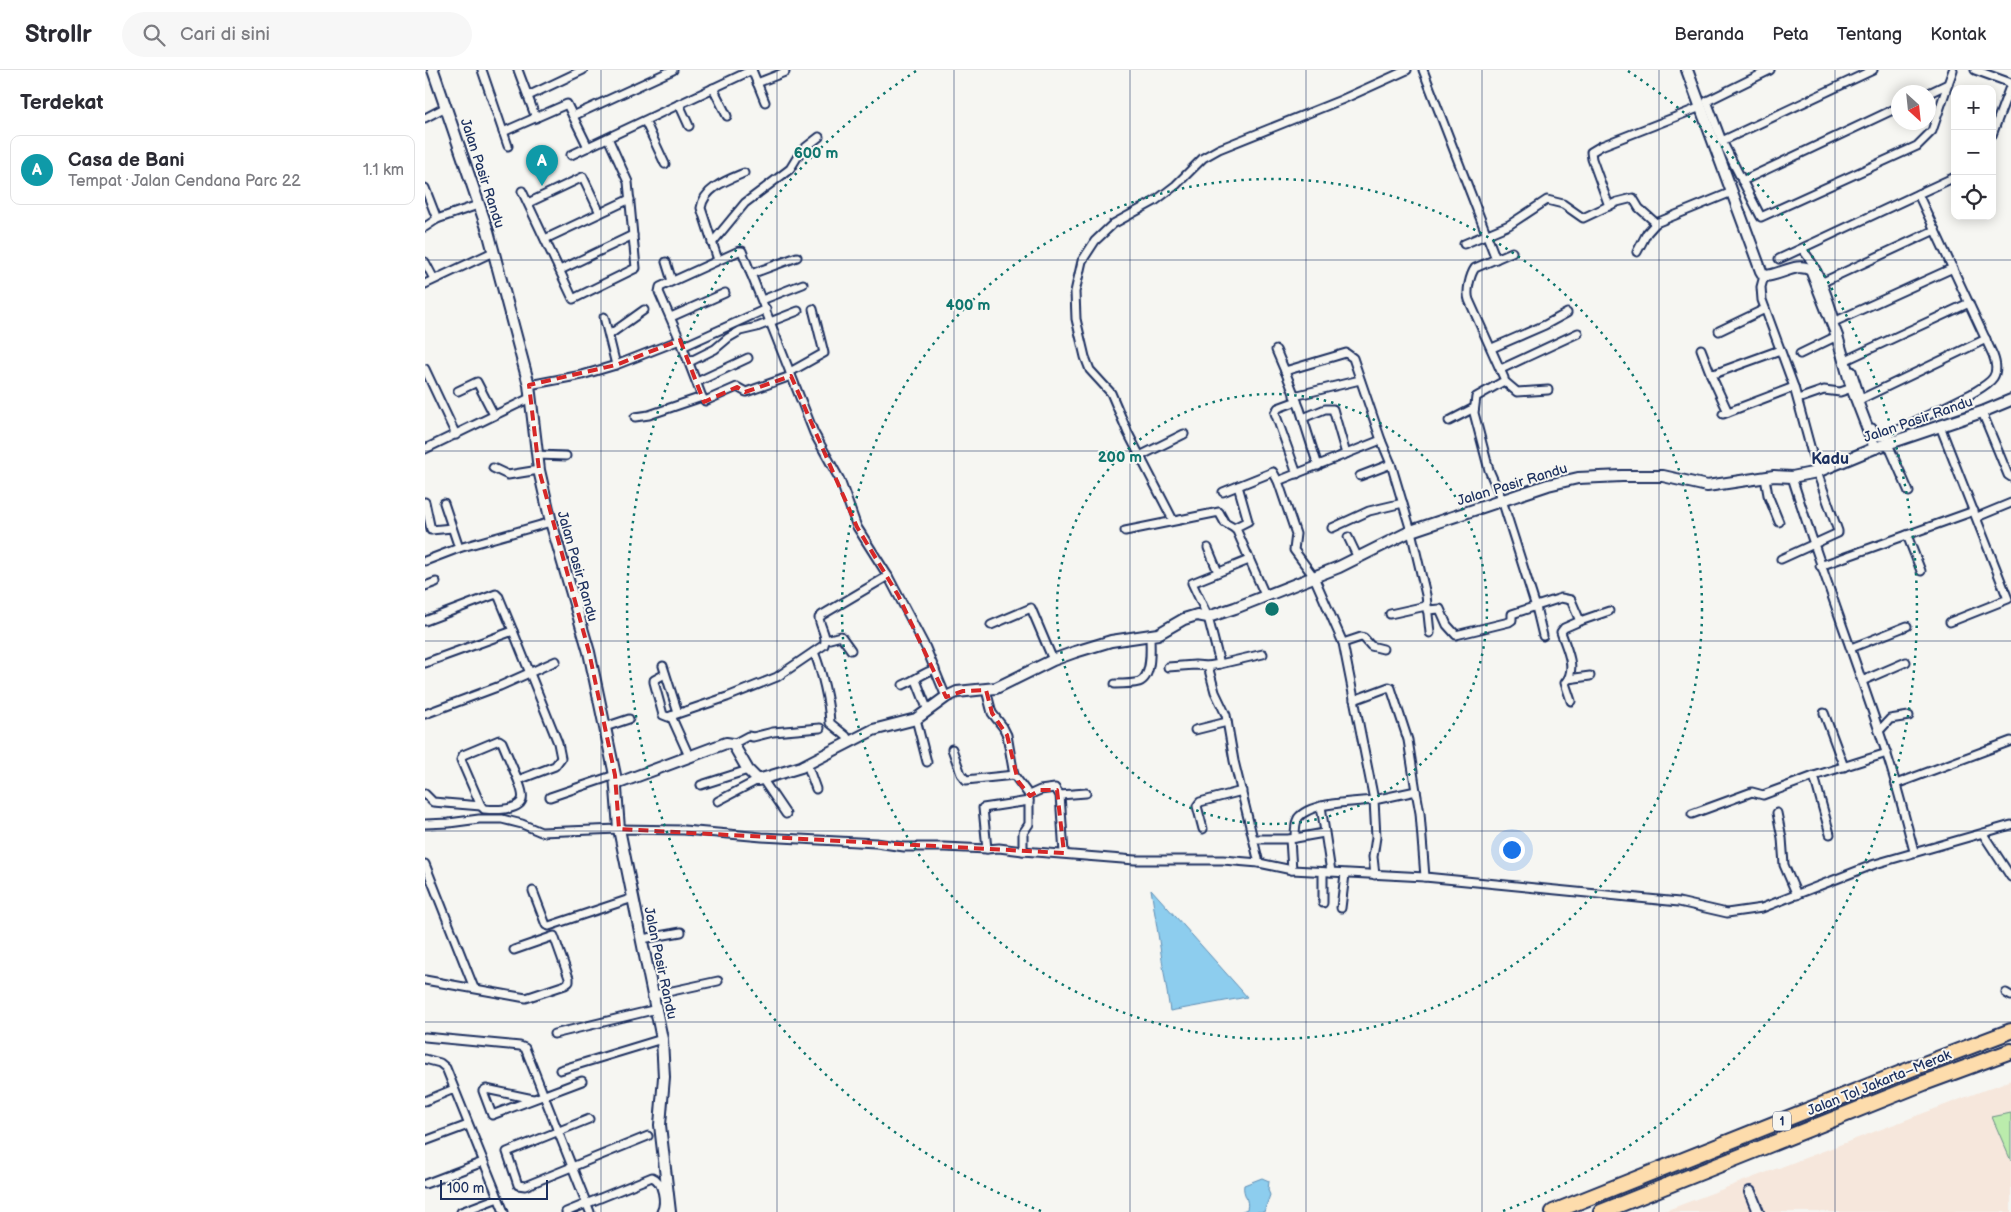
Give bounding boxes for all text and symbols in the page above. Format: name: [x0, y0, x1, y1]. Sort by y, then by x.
search box: [122, 12, 472, 57]
text: Strollr: [25, 20, 92, 49]
icon: search: [140, 21, 168, 49]
text: Cari di sini: [180, 23, 270, 46]
text: Beranda: [1674, 24, 1744, 45]
text: Peta: [1772, 24, 1809, 45]
text: Tentang: [1837, 24, 1902, 45]
text: Kontak: [1930, 24, 1986, 45]
north arrow: [1891, 85, 1936, 130]
map controls: [1951, 85, 1996, 220]
button: +: [1951, 85, 1996, 130]
text: Terdekat: [20, 90, 104, 115]
street label: Jalan Pasir Randu: [457, 116, 508, 230]
button: −: [1951, 130, 1996, 175]
text: 600 m: [794, 144, 839, 163]
pin: A: [526, 145, 558, 186]
text: Casa de Bani: [68, 149, 185, 172]
text: A: [32, 161, 42, 180]
text: 1.1 km: [363, 161, 404, 180]
text: Tempat · Jalan Cendana Parc 22: [68, 172, 301, 191]
button: locate: [1951, 175, 1996, 220]
text: 400 m: [946, 296, 990, 315]
street label: Jalan Pasir Randu: [1861, 393, 1975, 446]
text: 200 m: [1098, 448, 1142, 467]
district label: Kadu: [1811, 450, 1849, 469]
street label: Jalan Pasir Randu: [1455, 460, 1569, 509]
street label: Jalan Pasir Randu: [554, 509, 601, 623]
centre of rings: [1263, 600, 1281, 618]
your location: [1499, 837, 1525, 863]
street label: Jalan Pasir Randu: [640, 905, 681, 1021]
street label: Jalan Tol Jakarta–Merak: [1805, 1046, 1954, 1119]
road number: 1: [1773, 1112, 1791, 1130]
scale bar: [440, 1177, 547, 1200]
text: 100 m: [447, 1180, 484, 1197]

